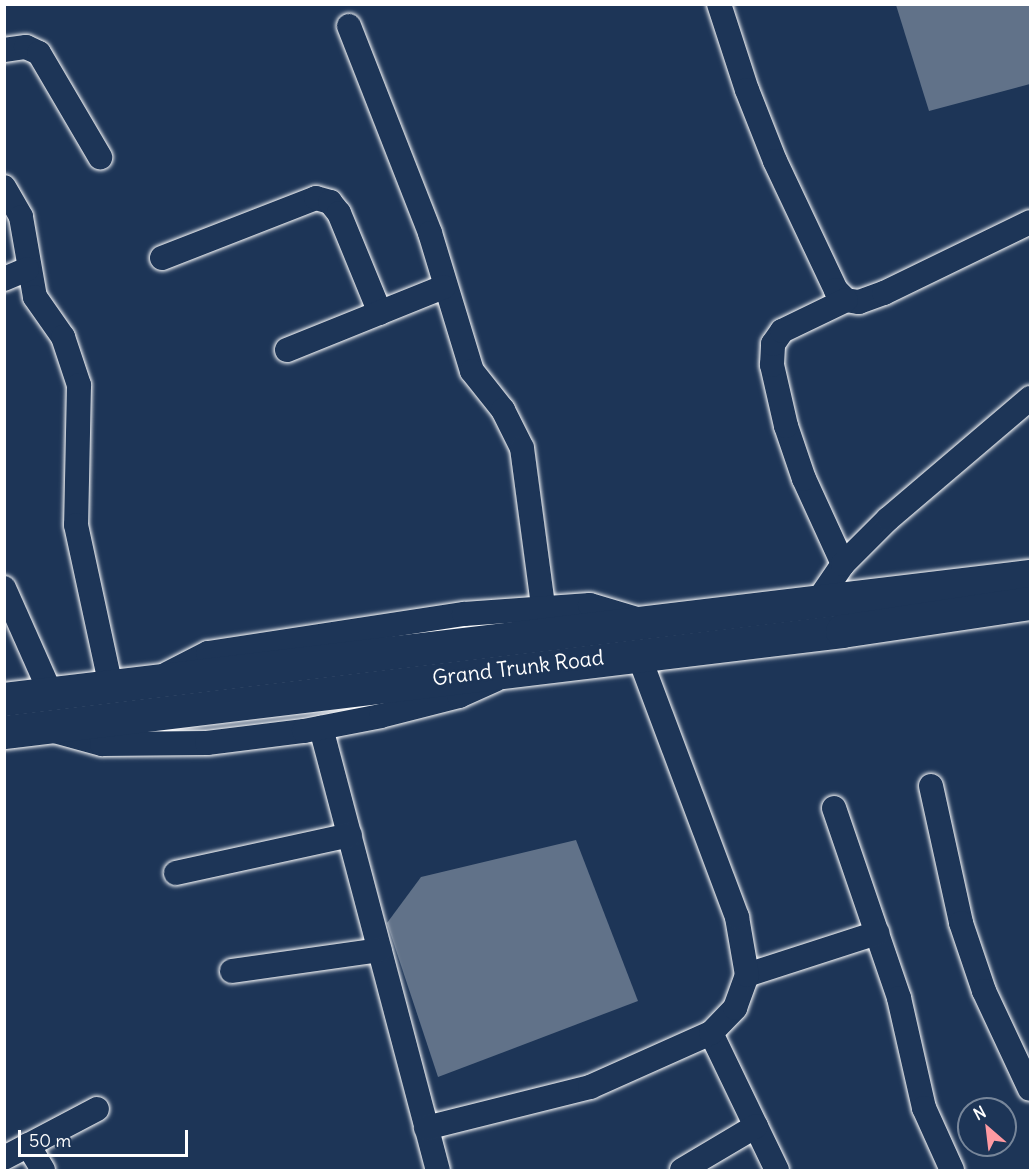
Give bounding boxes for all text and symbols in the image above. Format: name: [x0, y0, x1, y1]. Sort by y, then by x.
street label: Grand Trunk Road: [431, 645, 605, 691]
north arrow: [957, 1097, 1017, 1157]
text: N: [970, 1101, 989, 1124]
scale bar: [21, 1118, 190, 1156]
text: 50 m: [29, 1129, 71, 1152]

